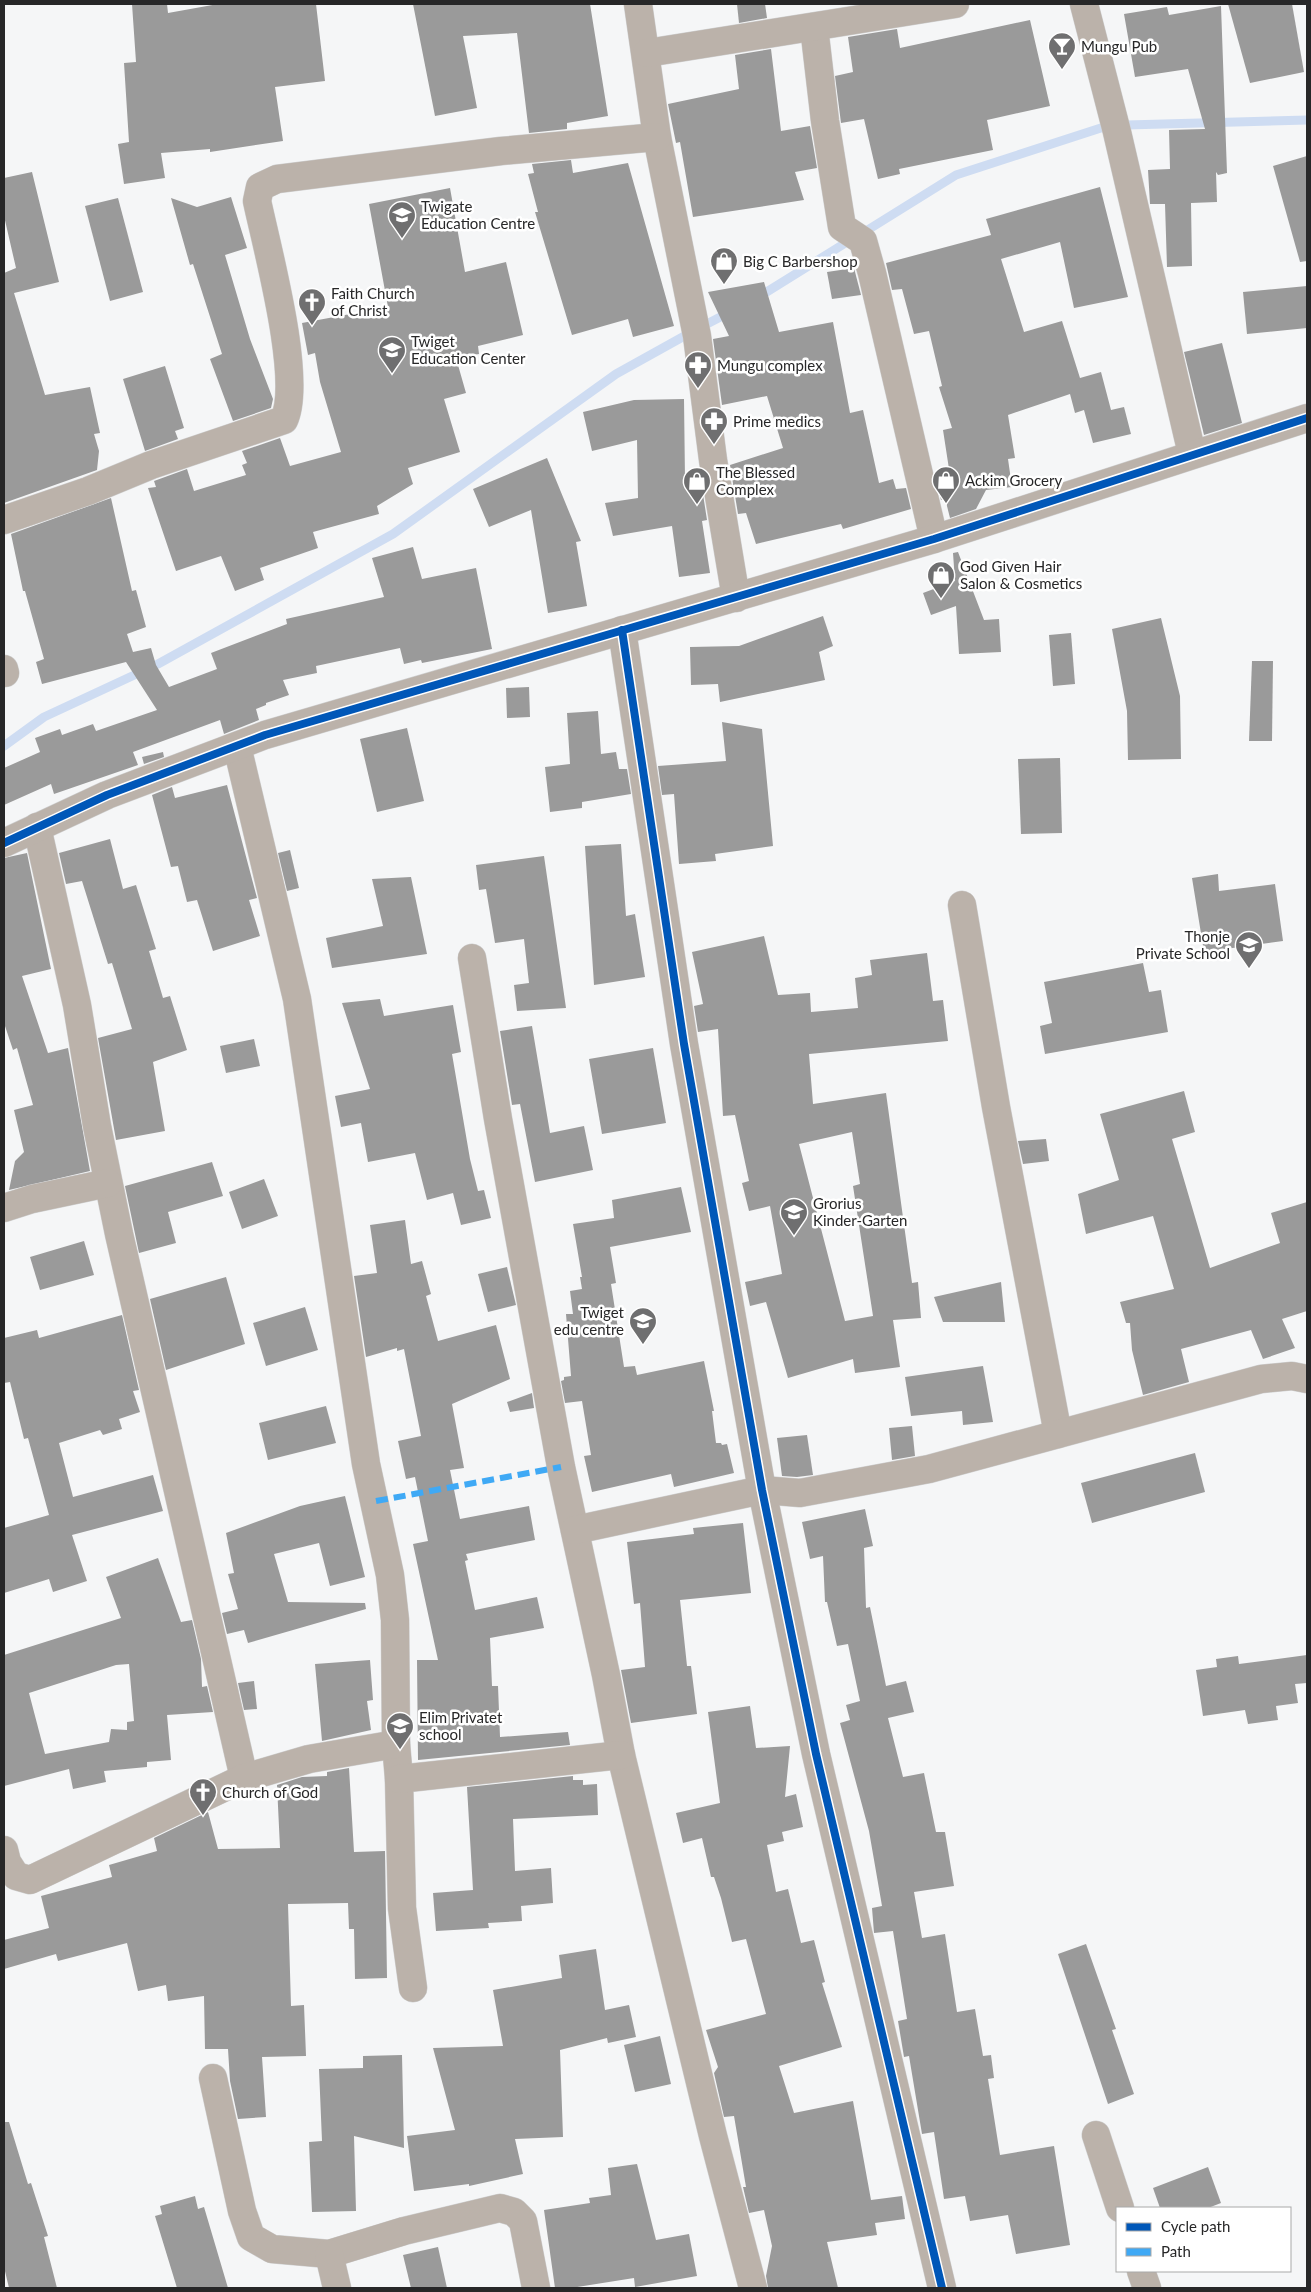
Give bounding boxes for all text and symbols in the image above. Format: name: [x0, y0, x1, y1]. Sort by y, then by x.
bar icon: Mungu Pub: [1047, 31, 1077, 70]
place label: Mungu Pub: [1081, 37, 1157, 55]
place label: Twigate Education Centre: [421, 197, 535, 232]
school or university icon: Twigate Education Centre: [387, 200, 417, 239]
shop icon: Big C Barbershop: [709, 246, 739, 285]
place label: Big C Barbershop: [743, 252, 858, 270]
place label: Faith Church of Christ: [331, 284, 415, 319]
church icon: Faith Church of Christ: [297, 287, 327, 326]
place label: Twiget Education Center: [411, 332, 526, 367]
school or university icon: Twiget Education Center: [377, 335, 407, 374]
pharmacy icon: Mungu complex: [683, 350, 713, 389]
place label: Mungu complex: [717, 356, 823, 374]
pharmacy icon: Prime medics: [699, 406, 729, 445]
place label: Prime medics: [733, 412, 821, 430]
place label: The Blessed Complex: [716, 463, 795, 498]
shop icon: Ackim Grocery: [931, 465, 961, 504]
shop icon: The Blessed Complex: [682, 466, 712, 505]
place label: Ackim Grocery: [965, 471, 1062, 489]
place label: God Given Hair Salon & Cosmetics: [960, 557, 1082, 592]
shop icon: God Given Hair Salon & Cosmetics: [926, 560, 956, 599]
place label: Thonje Private School: [1136, 927, 1230, 962]
school or university icon: Thonje Private School: [1234, 930, 1264, 969]
place label: Grorius Kinder-Garten: [813, 1194, 907, 1229]
school or university icon: Grorius Kinder-Garten: [779, 1197, 809, 1236]
place label: Twiget edu centre: [554, 1303, 625, 1338]
school or university icon: Twiget edu centre: [628, 1306, 658, 1345]
place label: Elim Privatet school: [419, 1708, 503, 1743]
school or university icon: Elim Privatet school: [385, 1711, 415, 1750]
church icon: Church of God: [188, 1777, 218, 1816]
place label: Church of God: [222, 1783, 318, 1801]
legend: [1116, 2207, 1291, 2272]
text: Cycle path: [1161, 2217, 1230, 2235]
text: Path: [1161, 2242, 1191, 2260]

